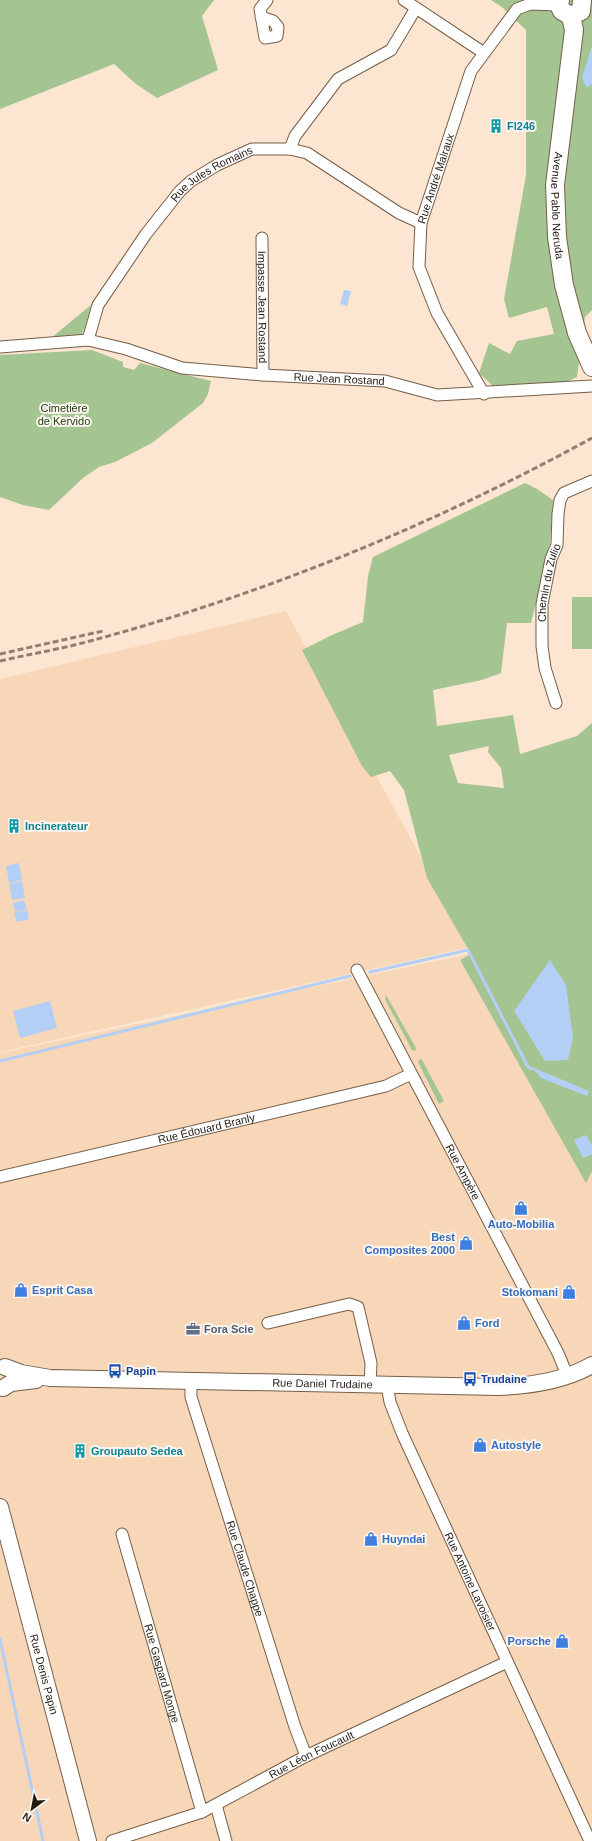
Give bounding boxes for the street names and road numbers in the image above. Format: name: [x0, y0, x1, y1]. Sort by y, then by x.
street label: Rue André Malraux: [415, 131, 456, 225]
street label: Rue Jules Romains: [168, 143, 255, 204]
street label: Avenue Pablo Neruda: [549, 151, 566, 261]
street label: Impasse Jean Rostand: [256, 251, 269, 363]
street label: Rue Jean Rostand: [293, 371, 385, 387]
street label: Chemin du Zulio: [536, 542, 563, 622]
street label: Rue Édouard Branly: [157, 1111, 256, 1146]
street label: Rue Ampère: [443, 1142, 482, 1202]
street label: Rue Daniel Trudaine: [272, 1376, 373, 1390]
street label: Rue Claude Chappe: [224, 1519, 266, 1618]
street label: Rue Antoine Lavoisier: [443, 1530, 498, 1633]
street label: Rue Gaspard Monge: [142, 1623, 182, 1724]
street label: Rue Denis Papin: [28, 1633, 60, 1716]
street label: Rue Léon Foucault: [267, 1729, 356, 1781]

